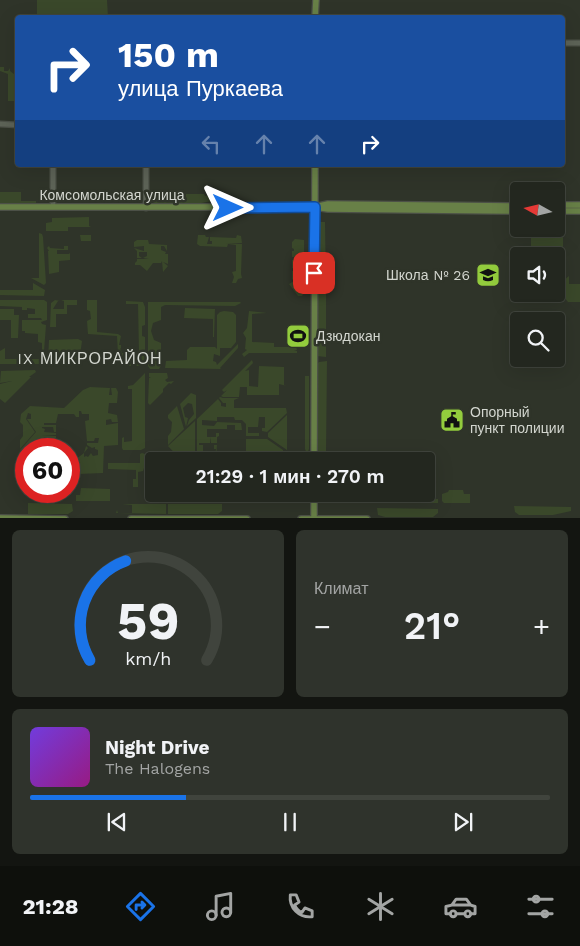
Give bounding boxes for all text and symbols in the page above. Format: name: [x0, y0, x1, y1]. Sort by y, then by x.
text: 150 m: [118, 34, 219, 76]
icon: right: [35, 35, 100, 100]
text: улица Пуркаева: [118, 76, 283, 101]
icon: left: [197, 130, 225, 158]
icon: ahead: [250, 130, 278, 158]
icon: ahead: [303, 130, 331, 158]
icon: right: [356, 130, 384, 158]
position arrow: [201, 181, 253, 233]
north arrow: [510, 182, 565, 238]
map controls: [510, 182, 565, 367]
street label: Комсомольская улица: [39, 187, 185, 203]
button: sound: [510, 247, 565, 302]
pin: [293, 252, 335, 294]
icon: arrive: [300, 259, 328, 287]
school or university icon: Школа № 26: [475, 262, 501, 288]
place label: Школа № 26: [386, 267, 470, 283]
button: search: [510, 312, 565, 367]
sports icon: Дзюдокан: [285, 323, 311, 349]
place label: Дзюдокан: [316, 328, 380, 344]
district label: IX МИКРОРАЙОН: [17, 349, 163, 368]
place label: Опорный пункт полиции: [470, 404, 565, 436]
public building icon: Опорный пункт полиции: [439, 407, 465, 433]
speed limit sign: 60: [15, 438, 80, 503]
text: 21:29 · 1 мин · 270 m: [196, 465, 384, 488]
text: Климат: [314, 579, 368, 598]
text: 59: [117, 591, 179, 652]
text: 21°: [404, 604, 460, 648]
text: −: [314, 610, 331, 643]
text: +: [533, 610, 550, 643]
text: km/h: [125, 648, 171, 669]
text: Night Drive: [105, 736, 210, 759]
text: The Halogens: [105, 759, 210, 778]
icon: previous: [103, 808, 131, 836]
icon: pause: [276, 808, 304, 836]
icon: next: [449, 808, 477, 836]
icon: directions: [123, 889, 158, 924]
icon: music: [203, 889, 238, 924]
icon: phone: [283, 889, 318, 924]
icon: climate: [363, 889, 398, 924]
icon: car: [443, 889, 478, 924]
icon: filters: [523, 889, 558, 924]
text: 21:28: [22, 894, 79, 919]

